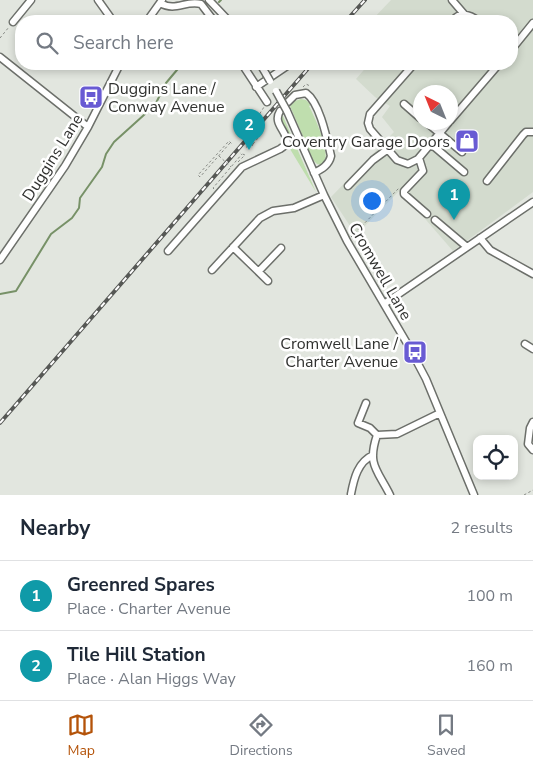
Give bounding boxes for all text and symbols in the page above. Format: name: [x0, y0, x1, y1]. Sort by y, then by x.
search box: [15, 15, 518, 70]
icon: search: [33, 29, 61, 57]
text: Search here: [73, 30, 174, 56]
place label: Duggins Lane / Conway Avenue: [108, 78, 225, 118]
bus stop icon: Duggins Lane / Conway Avenue: [78, 84, 104, 110]
north arrow: [413, 85, 458, 130]
pin: 2: [233, 109, 265, 150]
street label: Duggins Lane: [17, 110, 88, 205]
shop icon: Coventry Garage Doors: [454, 128, 480, 154]
place label: Coventry Garage Doors: [282, 131, 450, 153]
pin: 1: [438, 179, 470, 220]
your location: [359, 188, 385, 214]
street label: Cromwell Lane: [343, 219, 417, 324]
place label: Cromwell Lane / Charter Avenue: [280, 333, 398, 373]
bus stop icon: Cromwell Lane / Charter Avenue: [402, 339, 428, 365]
map controls: [473, 435, 518, 480]
button: locate: [473, 435, 518, 480]
text: Nearby: [20, 514, 90, 542]
text: 2 results: [451, 517, 513, 539]
text: Greenred Spares: [67, 572, 215, 598]
text: 1: [31, 585, 41, 607]
text: 100 m: [466, 585, 513, 607]
text: Place · Charter Avenue: [67, 598, 231, 620]
text: Tile Hill Station: [67, 642, 206, 668]
text: 2: [31, 655, 41, 677]
text: 160 m: [466, 655, 513, 677]
text: Place · Alan Higgs Way: [67, 668, 236, 690]
tab: Map: [67, 711, 95, 760]
tab: Directions: [230, 711, 293, 760]
tab: Saved: [427, 711, 466, 760]

